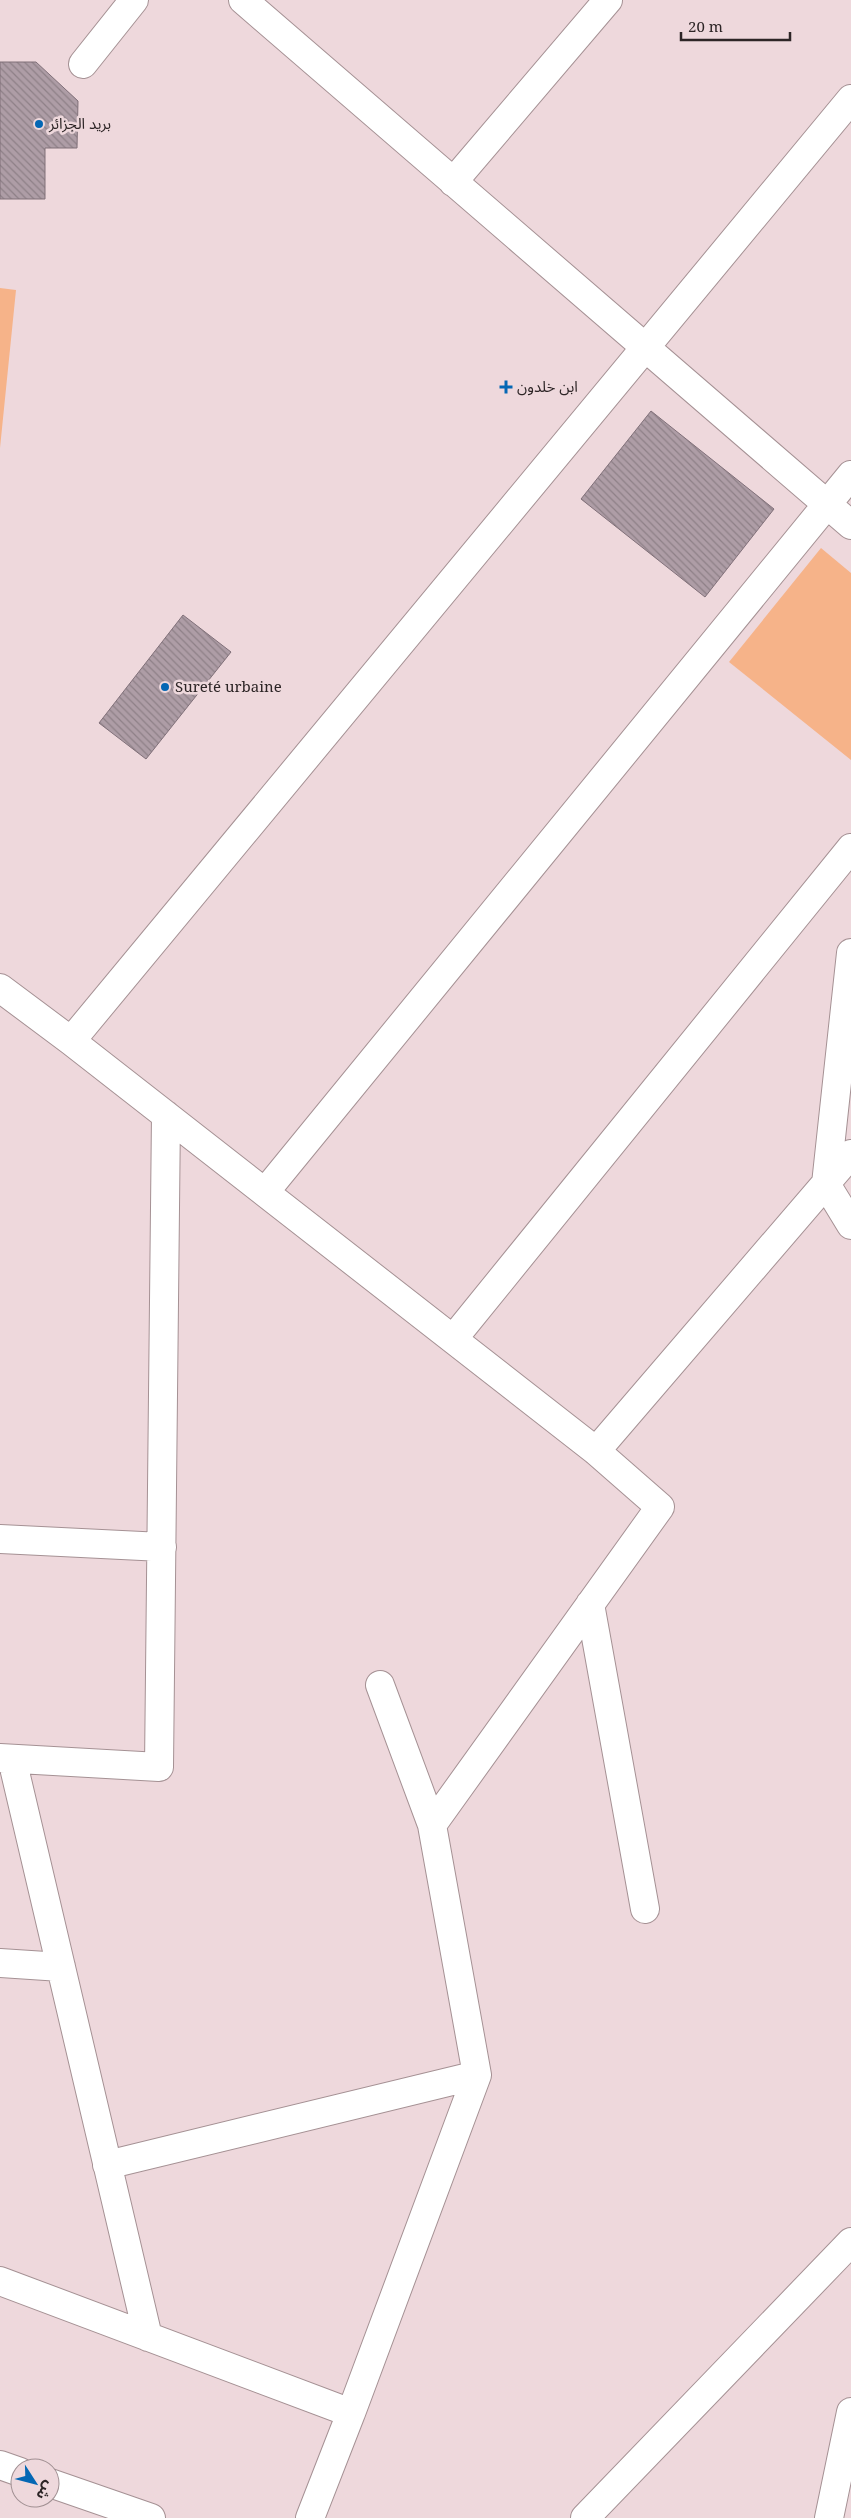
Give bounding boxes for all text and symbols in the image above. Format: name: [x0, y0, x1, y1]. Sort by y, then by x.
scale bar: [681, 10, 790, 42]
text: 20 m: [688, 16, 723, 36]
place label: بريد الجزائر: [48, 113, 111, 133]
marker: بريد الجزائر: [33, 118, 45, 130]
place label: ابن خلدون: [517, 376, 578, 396]
marker: ابن خلدون: [499, 380, 513, 394]
place label: Sureté urbaine: [175, 676, 282, 696]
marker: Sureté urbaine: [159, 681, 171, 693]
north arrow: [10, 2458, 60, 2508]
text: ش: [33, 2478, 59, 2504]

